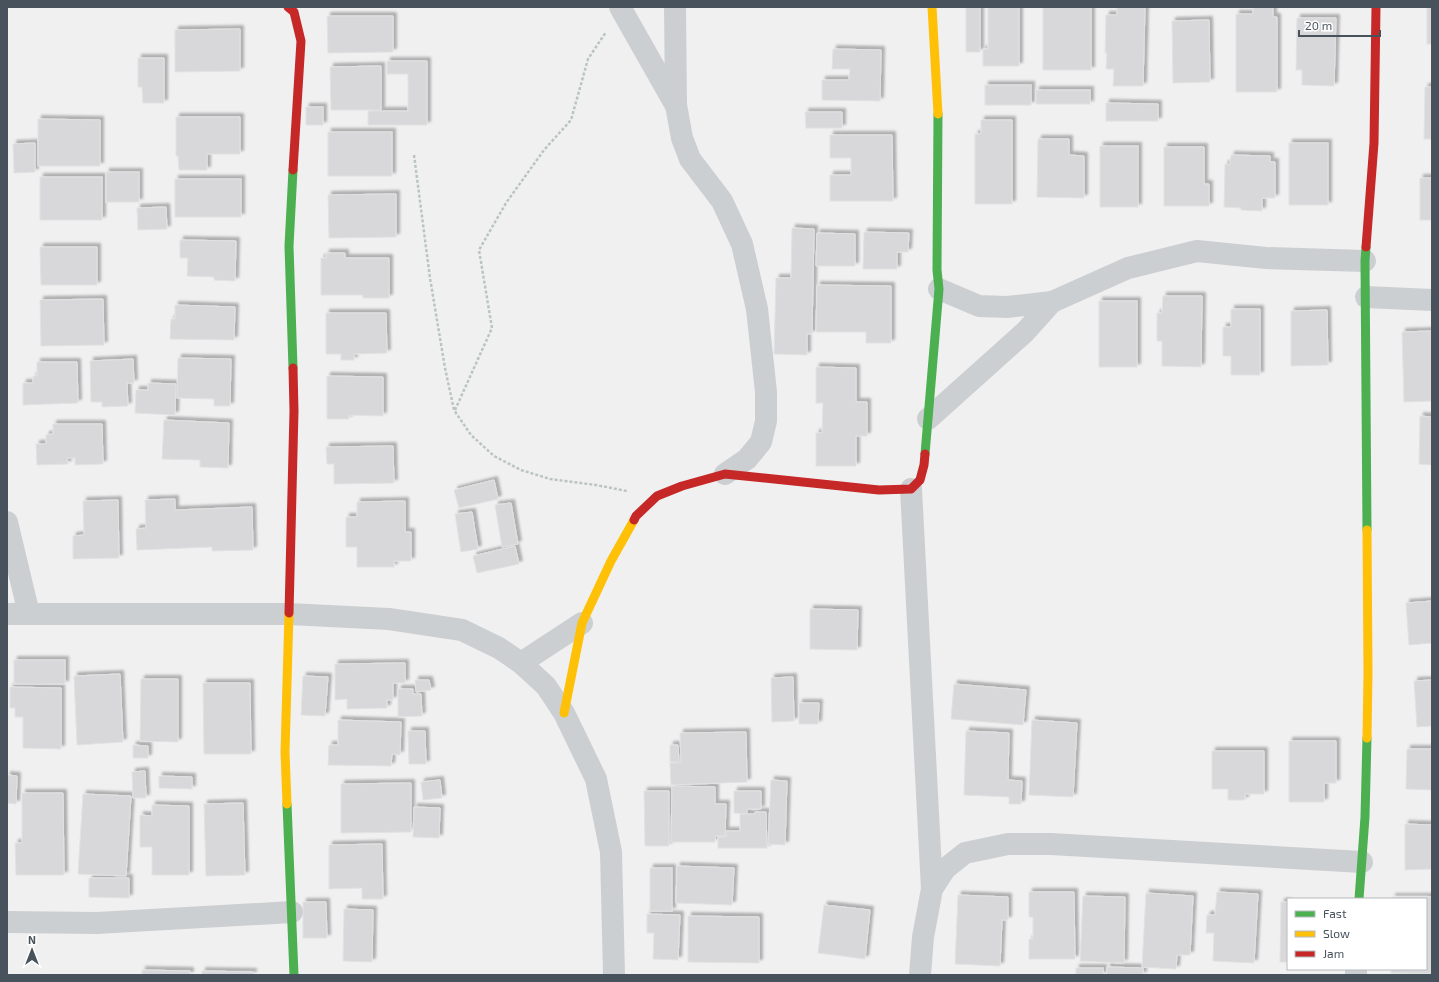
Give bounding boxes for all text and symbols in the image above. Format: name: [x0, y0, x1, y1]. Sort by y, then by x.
scale bar: [1299, 12, 1380, 38]
text: 20 m: [1305, 18, 1332, 32]
legend: [1287, 898, 1427, 970]
text: Fast: [1323, 906, 1347, 920]
text: Slow: [1323, 926, 1350, 940]
north arrow: [12, 930, 52, 970]
text: N: [28, 933, 36, 946]
text: Jam: [1323, 946, 1344, 960]

